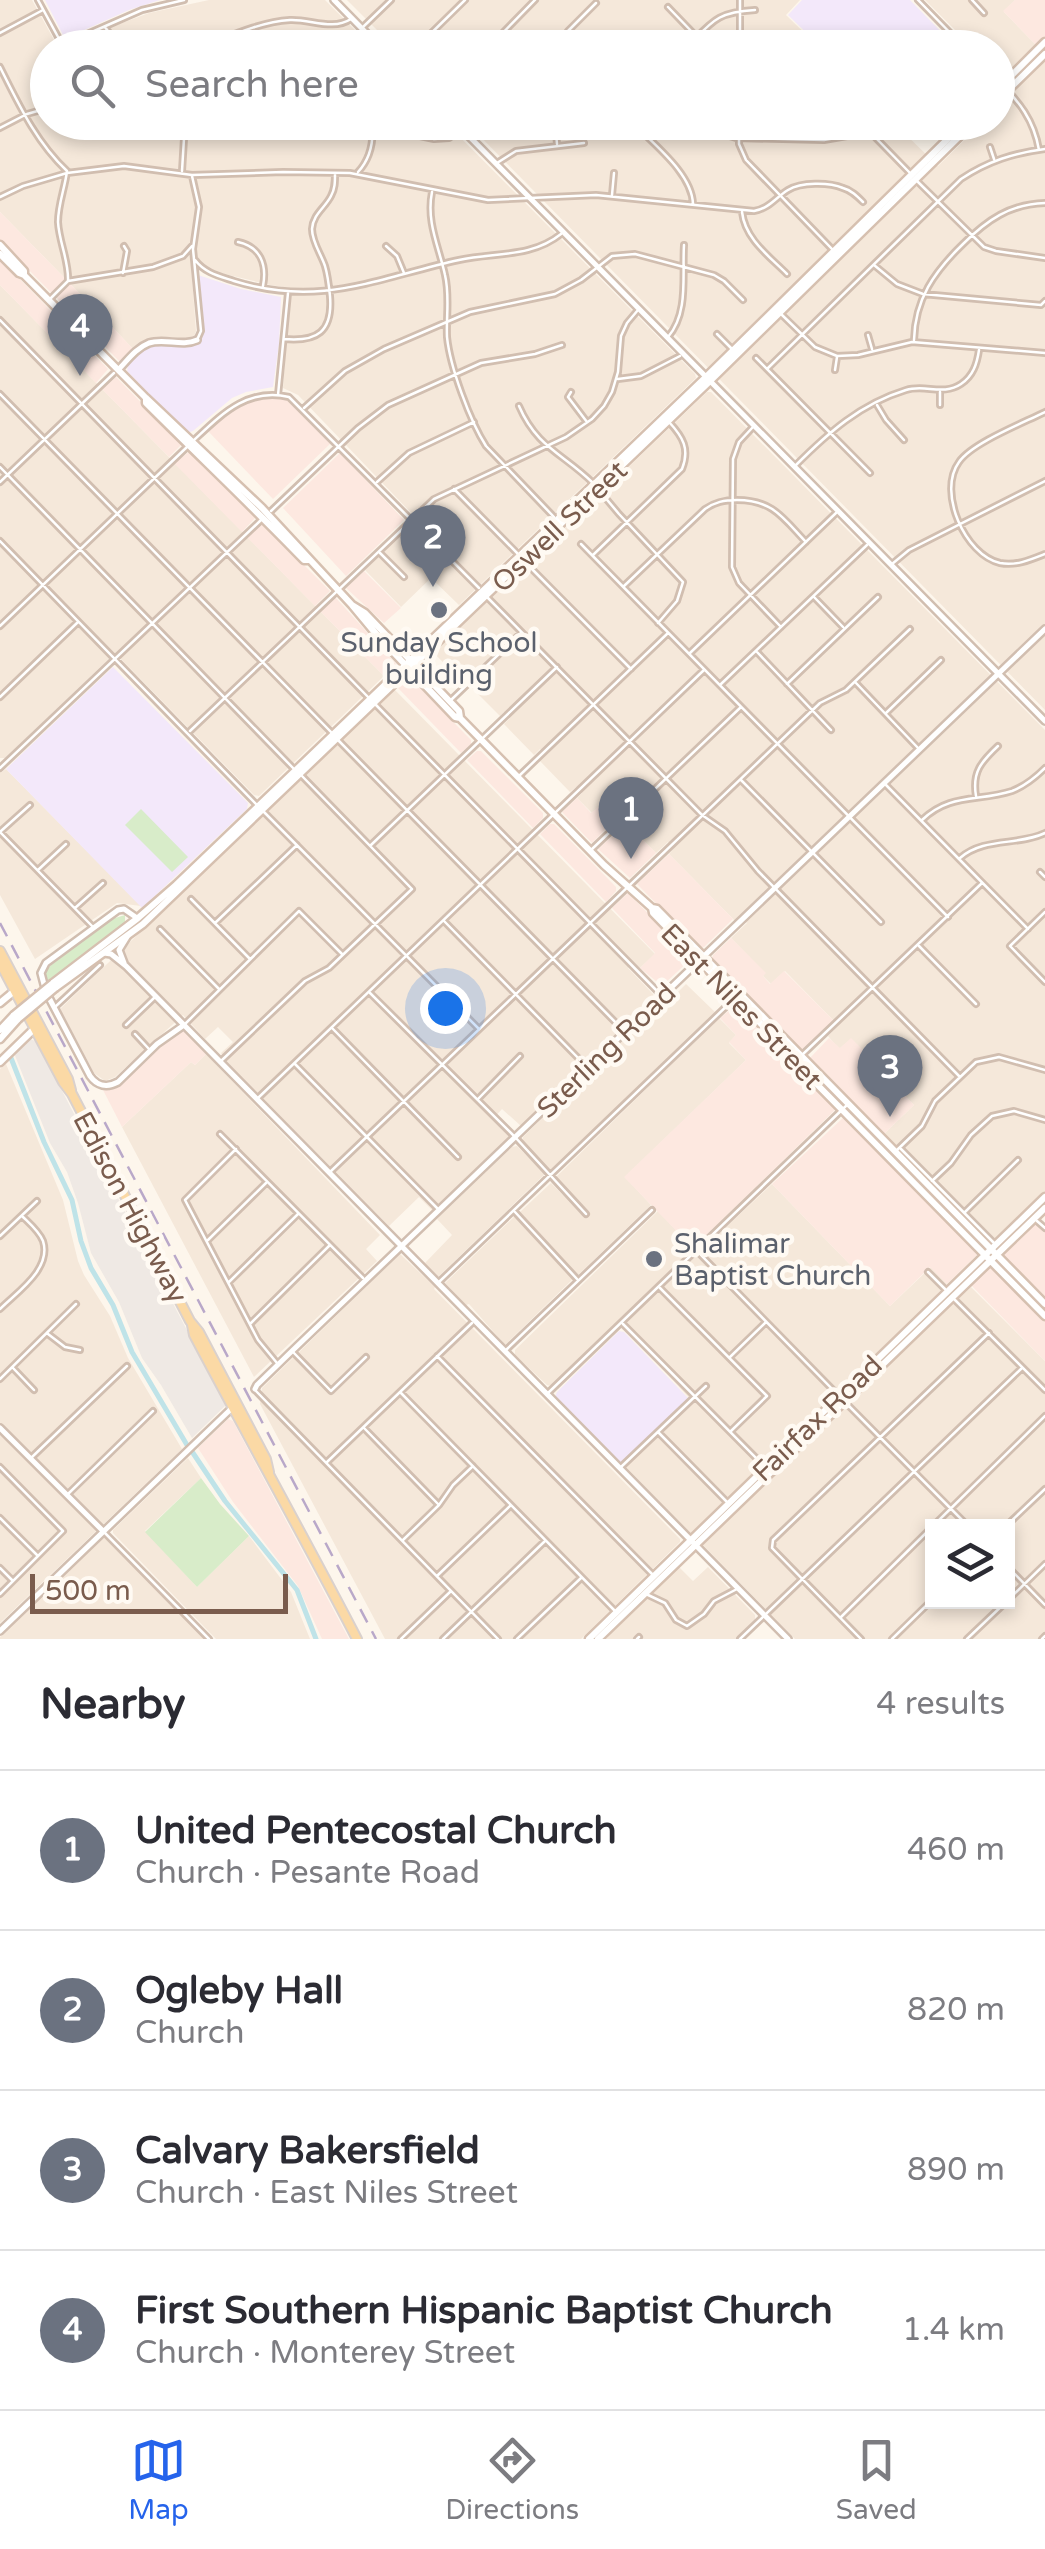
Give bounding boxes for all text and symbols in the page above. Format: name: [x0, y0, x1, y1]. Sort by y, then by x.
search box: [30, 30, 1015, 140]
icon: search: [65, 58, 120, 113]
text: Search here: [145, 62, 359, 108]
pin: 4: [48, 294, 112, 376]
street label: Oswell Street: [485, 454, 635, 600]
pin: 2: [400, 504, 466, 587]
marker: Sunday School building: [428, 599, 450, 621]
place label: Sunday School building: [341, 626, 537, 692]
pin: 1: [598, 776, 664, 859]
street label: East Niles Street: [654, 917, 829, 1097]
street label: Sterling Road: [530, 976, 683, 1125]
your location: [420, 983, 471, 1034]
pin: 3: [858, 1034, 922, 1117]
street label: Edison Highway: [65, 1106, 195, 1309]
place label: Shalimar Baptist Church: [674, 1227, 871, 1293]
marker: Shalimar Baptist Church: [643, 1248, 665, 1270]
street label: Fairfax Road: [746, 1348, 890, 1489]
map controls: [925, 1519, 1015, 1609]
button: layers: [925, 1519, 1015, 1609]
scale bar: [30, 1569, 288, 1614]
text: 500 m: [45, 1574, 131, 1608]
text: Nearby: [40, 1679, 185, 1730]
text: 4 results: [876, 1685, 1005, 1723]
text: United Pentecostal Church: [135, 1808, 617, 1854]
text: 1: [62, 1831, 83, 1869]
text: 460 m: [907, 1831, 1005, 1869]
text: Church · Pesante Road: [135, 1854, 480, 1892]
text: Ogleby Hall: [135, 1968, 343, 2014]
text: 2: [62, 1991, 83, 2029]
text: 820 m: [907, 1991, 1005, 2029]
text: Church: [135, 2014, 244, 2052]
text: Calvary Bakersfield: [135, 2128, 480, 2174]
text: 3: [62, 2151, 83, 2189]
text: 890 m: [907, 2151, 1005, 2189]
text: Church · East Niles Street: [135, 2174, 518, 2212]
text: First Southern Hispanic Baptist Church: [135, 2288, 833, 2334]
text: 4: [62, 2311, 83, 2349]
text: 1.4 km: [902, 2311, 1005, 2349]
text: Church · Monterey Street: [135, 2334, 515, 2372]
tab: Map: [128, 2433, 189, 2527]
tab: Directions: [445, 2433, 579, 2527]
tab: Saved: [836, 2433, 917, 2527]

